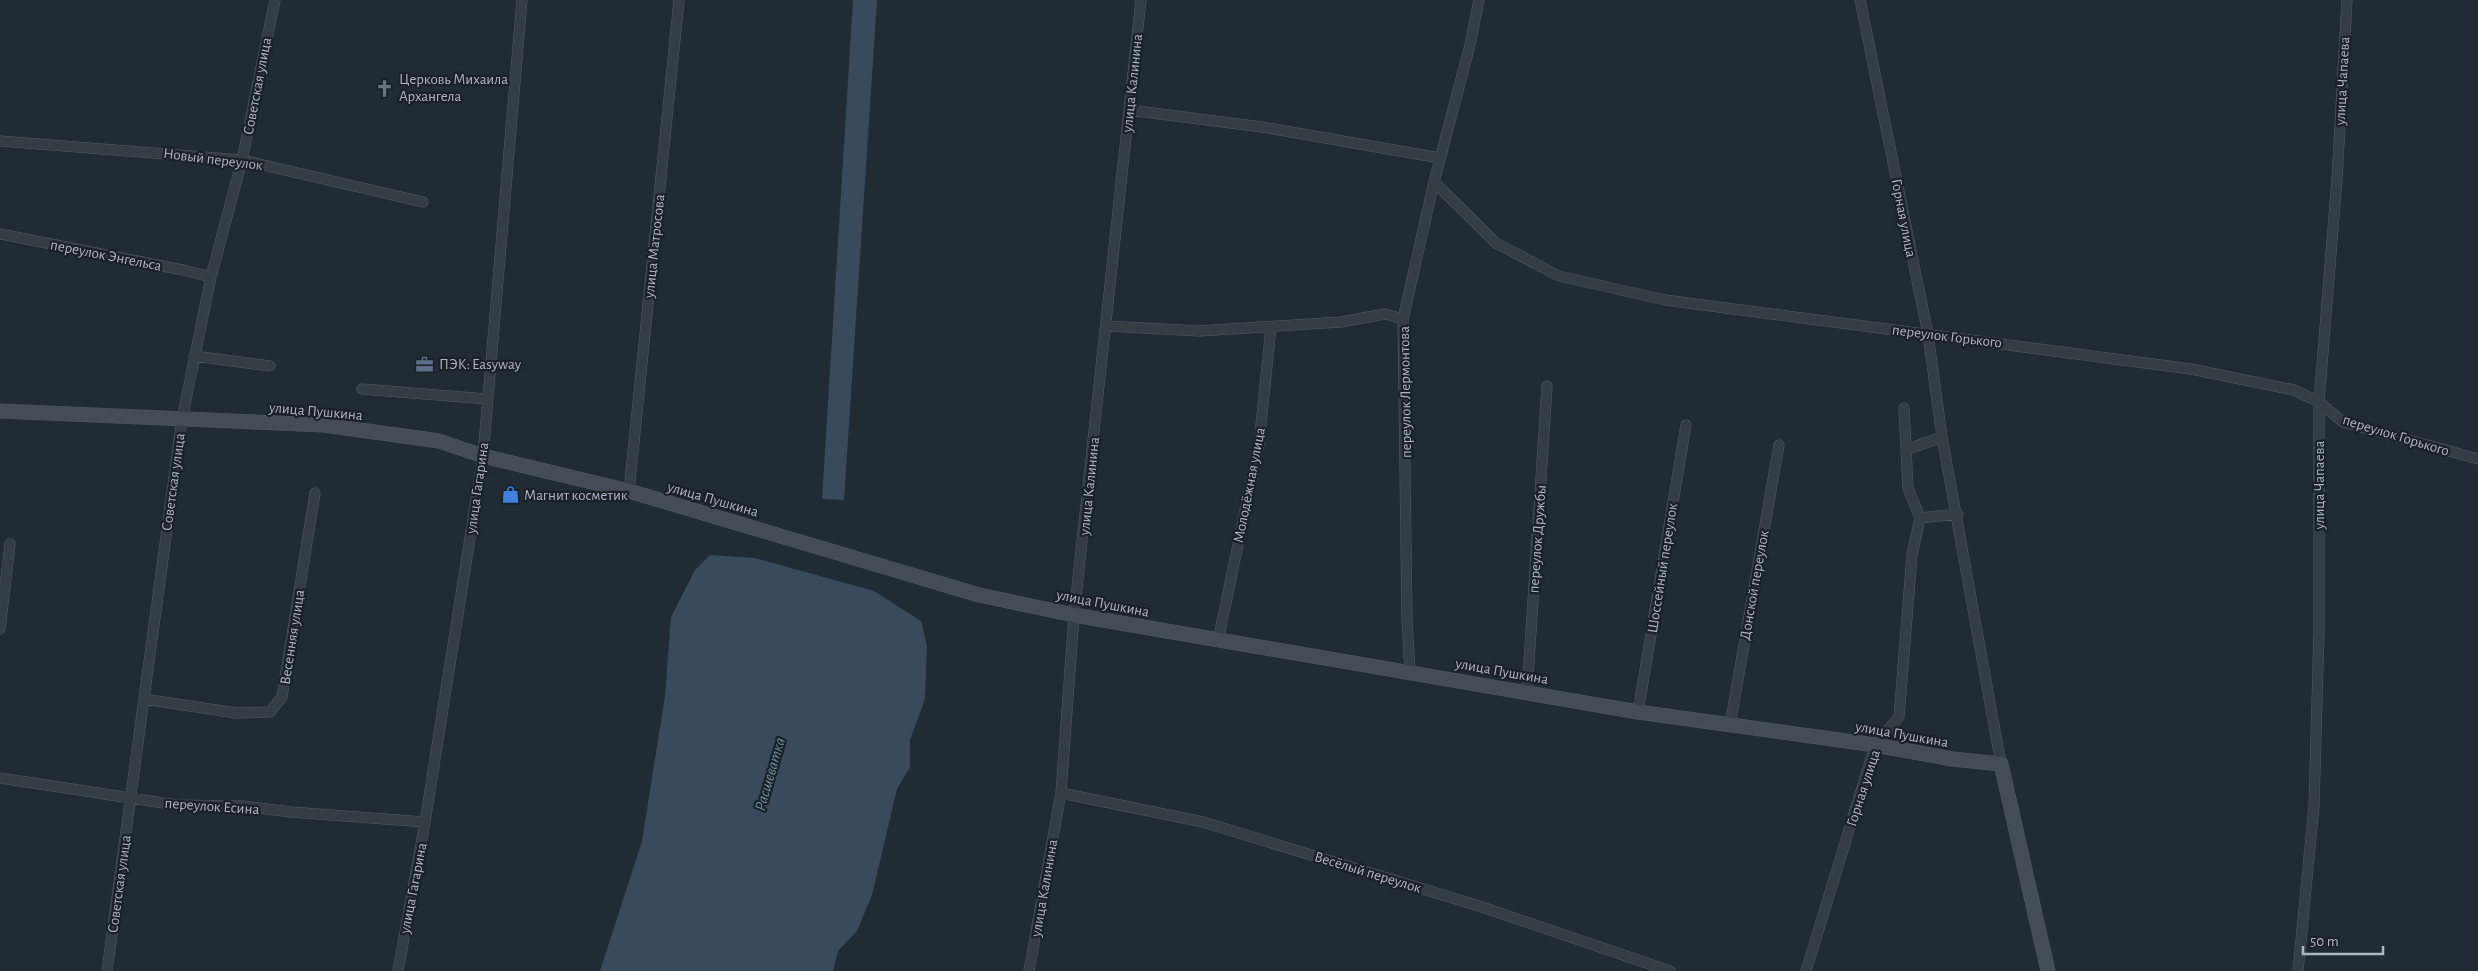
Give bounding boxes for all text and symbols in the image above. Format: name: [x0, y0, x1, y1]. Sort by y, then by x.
street label: улица Калинина: [1120, 33, 1145, 134]
street label: Советская улица: [241, 36, 274, 136]
street label: улица Чапаева: [2333, 36, 2352, 127]
place label: Церковь Михаила Архангела: [399, 72, 508, 104]
church icon: Церковь Михаила Архангела: [375, 78, 395, 98]
street label: Новый переулок: [162, 146, 264, 173]
street label: Горная улица: [1889, 178, 1918, 259]
street label: улица Матросова: [641, 193, 667, 300]
street label: переулок Энгельса: [49, 237, 163, 274]
street label: переулок Горького: [1891, 322, 2003, 351]
street label: переулок Лермонтова: [1397, 326, 1414, 458]
office icon: ПЭК: Easyway: [415, 354, 435, 374]
place label: ПЭК: Easyway: [439, 357, 522, 372]
street label: улица Пушкина: [267, 400, 364, 423]
street label: переулок Горького: [2341, 412, 2451, 459]
street label: Молодёжная улица: [1231, 426, 1268, 544]
street label: Советская улица: [159, 432, 188, 532]
street label: улица Калинина: [1077, 436, 1102, 537]
street label: улица Чапаева: [2312, 440, 2327, 530]
street label: улица Гагарина: [464, 441, 491, 536]
street label: улица Пушкина: [665, 479, 760, 520]
street label: переулок Дружбы: [1526, 484, 1549, 594]
shop icon: Магнит косметик: [500, 485, 520, 505]
place label: Магнит косметик: [524, 488, 628, 503]
street label: Шоссейный переулок: [1645, 502, 1680, 634]
street label: Донской переулок: [1737, 529, 1772, 641]
street label: улица Пушкина: [1054, 587, 1151, 620]
street label: Весенняя улица: [278, 588, 307, 686]
street label: улица Пушкина: [1453, 656, 1550, 687]
street label: улица Пушкина: [1853, 719, 1950, 750]
water label: Расшеватка: [752, 736, 788, 813]
street label: Горная улица: [1844, 748, 1883, 828]
street label: переулок Есина: [164, 796, 260, 817]
street label: Советская улица: [105, 834, 134, 934]
street label: улица Калинина: [1028, 838, 1060, 939]
street label: улица Гагарина: [397, 841, 430, 936]
street label: Весёлый переулок: [1313, 849, 1423, 896]
scale bar: [2303, 924, 2383, 956]
text: 50 m: [2310, 934, 2339, 949]

